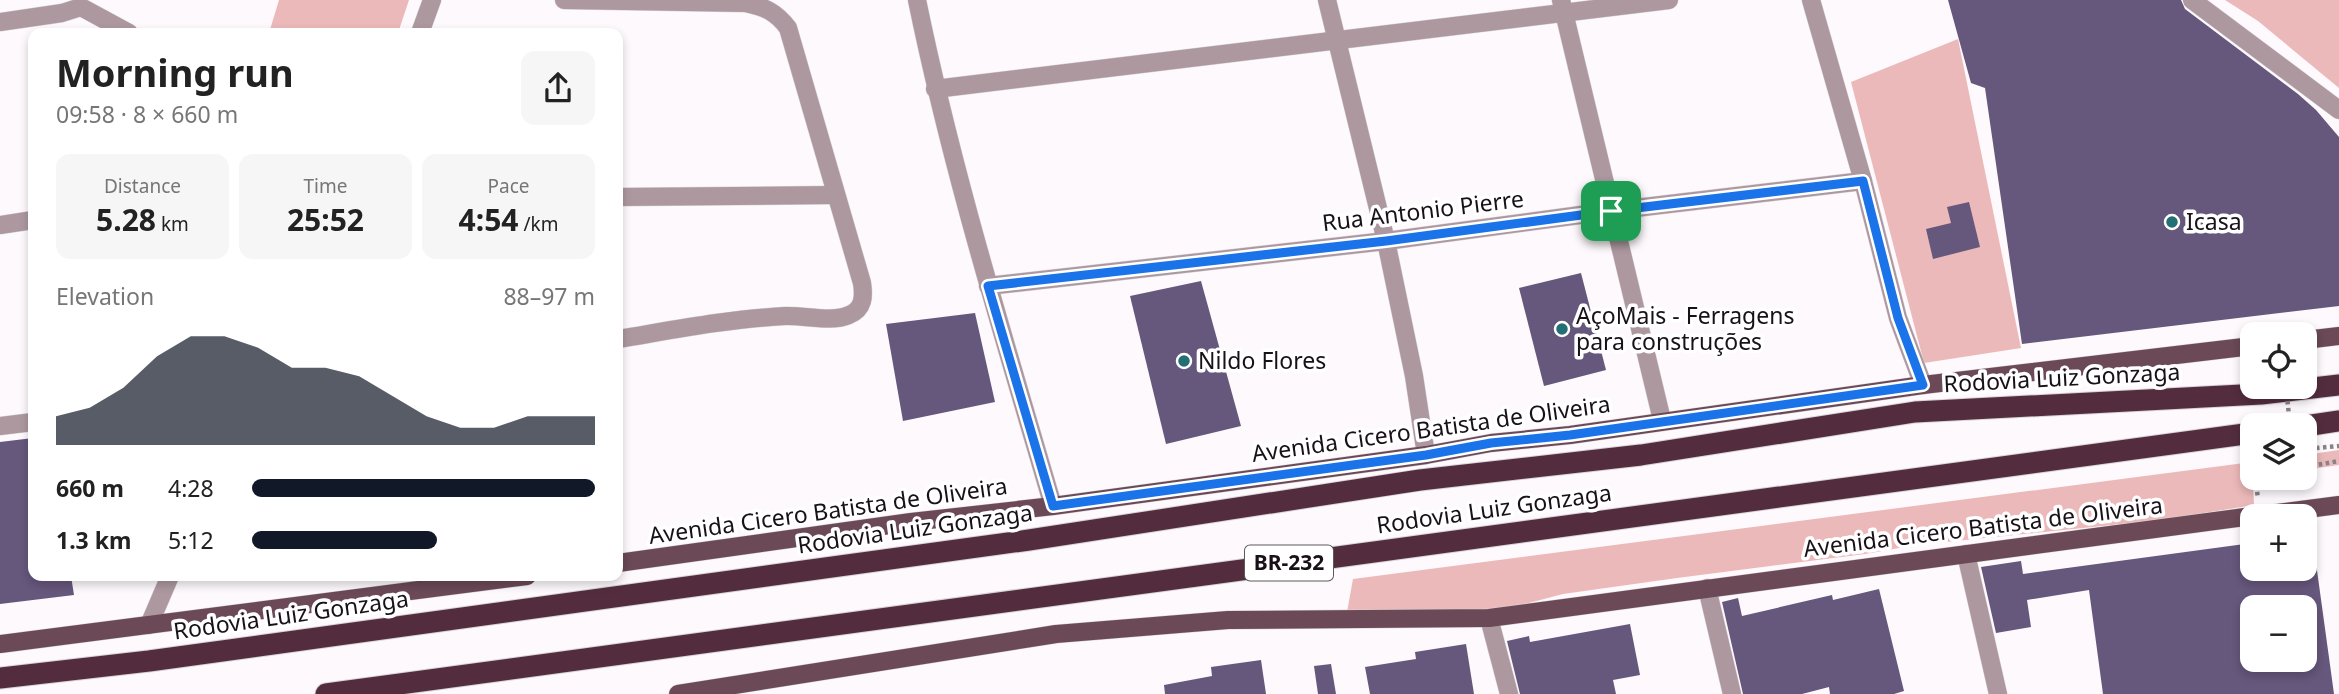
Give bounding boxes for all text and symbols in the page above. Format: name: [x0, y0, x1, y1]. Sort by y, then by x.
text: Morning run: [56, 46, 294, 98]
button: share: [521, 51, 595, 125]
text: 09:58 · 8 × 660 m: [56, 98, 238, 130]
text: Distance: [104, 173, 181, 199]
text: Time: [304, 173, 347, 199]
text: Pace: [488, 173, 530, 199]
pin: [1581, 181, 1641, 241]
street label: Rua Antonio Pierre: [1320, 182, 1526, 238]
icon: arrive: [1592, 192, 1630, 230]
text: 5.28: [96, 199, 156, 240]
text: 25:52: [287, 199, 364, 240]
text: 4:54: [459, 199, 519, 240]
place label: Icasa: [2186, 205, 2242, 237]
text: km: [156, 211, 189, 237]
text: /km: [519, 211, 558, 237]
marker: Icasa: [2164, 214, 2180, 230]
text: Elevation: [56, 280, 154, 312]
text: 88–97 m: [503, 280, 595, 312]
place label: AçoMais - Ferragens para construções: [1576, 299, 1794, 357]
marker: AçoMais - Ferragens para construções: [1554, 321, 1570, 337]
map controls: [2240, 322, 2317, 672]
button: locate: [2240, 322, 2317, 399]
place label: Nildo Flores: [1198, 344, 1326, 376]
marker: Nildo Flores: [1176, 353, 1192, 369]
street label: Rodovia Luiz Gonzaga: [1943, 355, 2181, 399]
street label: Avenida Cicero Batista de Oliveira: [1250, 387, 1612, 469]
button: layers: [2240, 413, 2317, 490]
street label: Avenida Cicero Batista de Oliveira: [647, 469, 1009, 551]
text: 660 m: [56, 472, 124, 504]
text: 4:28: [168, 472, 214, 504]
street label: Rodovia Luiz Gonzaga: [1374, 476, 1613, 540]
street label: Avenida Cicero Batista de Oliveira: [1801, 488, 2164, 564]
street label: Rodovia Luiz Gonzaga: [795, 496, 1034, 560]
button: +: [2240, 504, 2317, 581]
text: 1.3 km: [56, 524, 131, 556]
text: 5:12: [168, 524, 214, 556]
road number: BR-232: [1245, 546, 1333, 580]
street label: Rodovia Luiz Gonzaga: [171, 582, 410, 646]
button: −: [2240, 595, 2317, 672]

